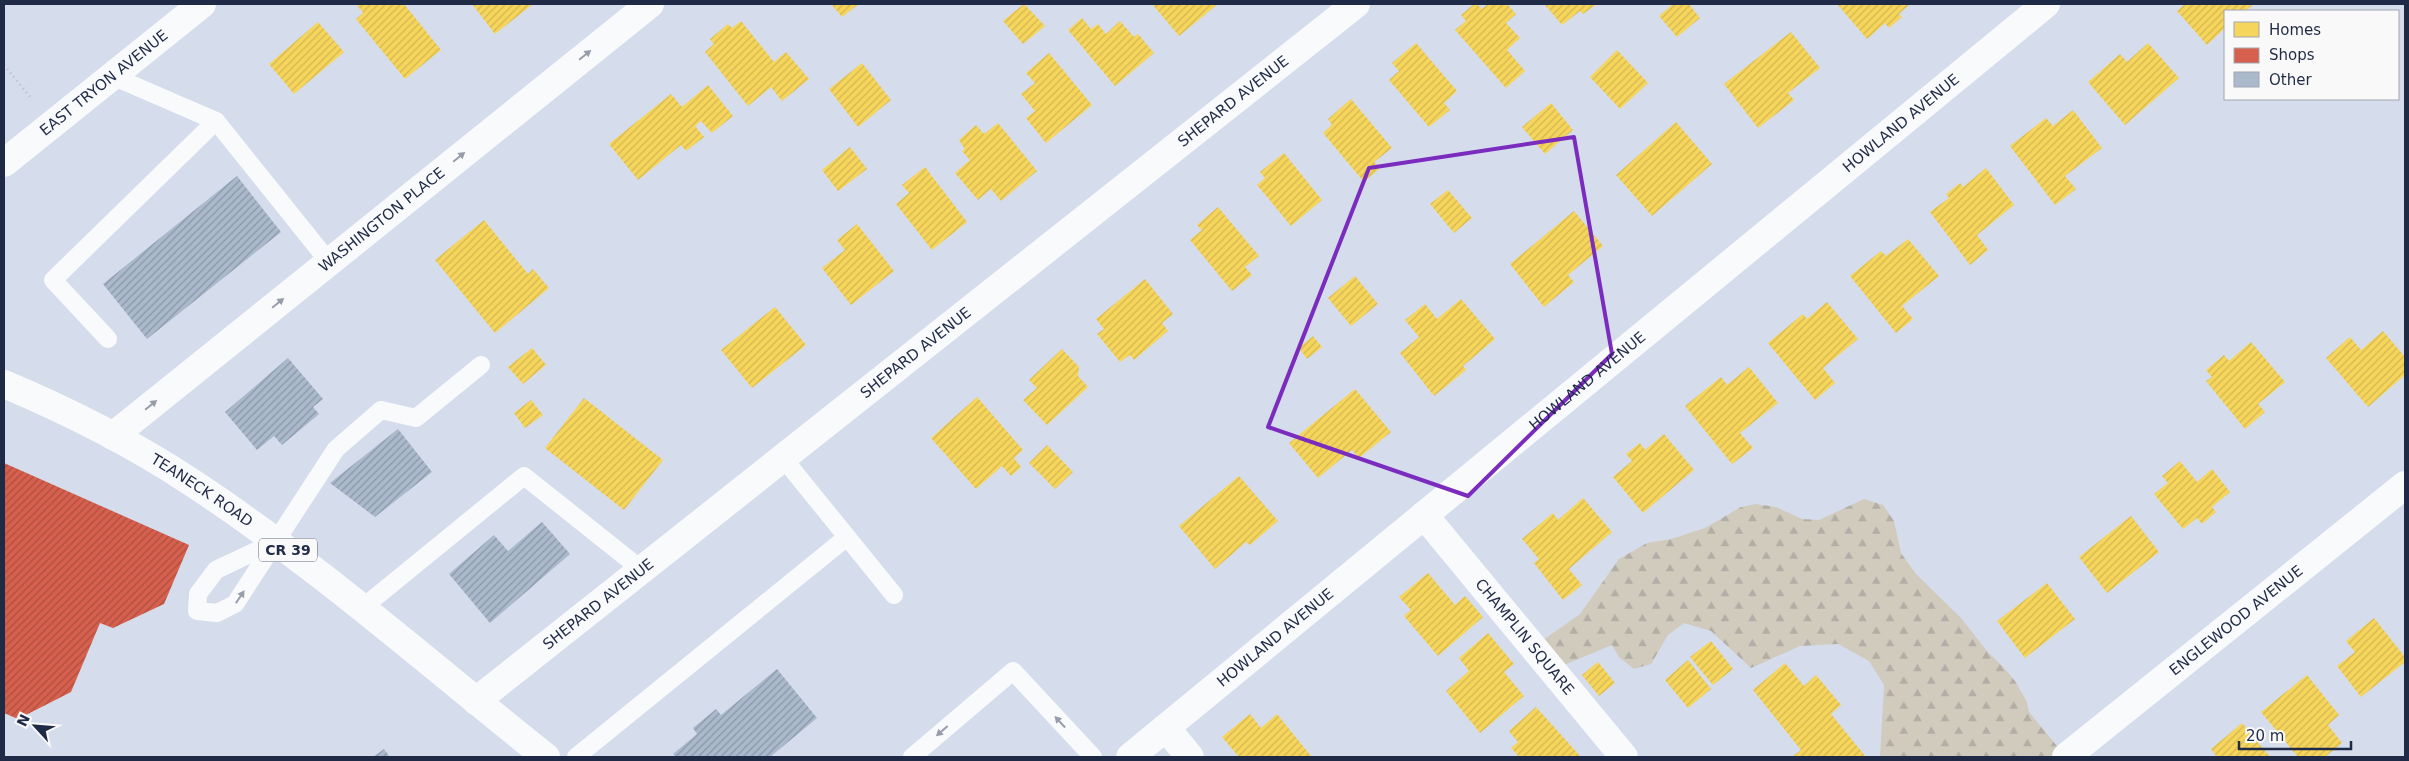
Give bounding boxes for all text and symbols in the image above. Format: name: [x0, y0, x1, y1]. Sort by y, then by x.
legend: [2224, 10, 2399, 100]
text: Homes: [2269, 21, 2321, 39]
street label: EAST TRYON AVENUE: [36, 26, 171, 140]
text: Shops: [2269, 46, 2315, 64]
one-way arrow: [579, 50, 592, 61]
street label: SHEPARD AVENUE: [1174, 52, 1292, 151]
street label: HOWLAND AVENUE: [1839, 70, 1963, 176]
text: Other: [2269, 71, 2312, 89]
one-way arrow: [452, 152, 465, 163]
street label: WASHINGTON PLACE: [315, 164, 448, 276]
one-way arrow: [271, 297, 284, 308]
street label: SHEPARD AVENUE: [857, 303, 975, 402]
street label: HOWLAND AVENUE: [1525, 328, 1649, 434]
one-way arrow: [144, 399, 157, 410]
street label: TEANECK ROAD: [147, 450, 256, 531]
road number: CR 39: [259, 538, 317, 562]
street label: SHEPARD AVENUE: [539, 555, 657, 653]
street label: ENGLEWOOD AVENUE: [2166, 562, 2306, 679]
street label: CHAMPLIN SQUARE: [1471, 575, 1578, 699]
street label: HOWLAND AVENUE: [1213, 585, 1337, 691]
one-way arrow: [235, 590, 245, 604]
north arrow: [10, 701, 60, 751]
text: N: [14, 712, 33, 729]
one-way arrow: [1054, 716, 1066, 728]
scale bar: [2239, 718, 2352, 750]
one-way arrow: [936, 726, 949, 737]
text: 20 m: [2246, 727, 2284, 745]

